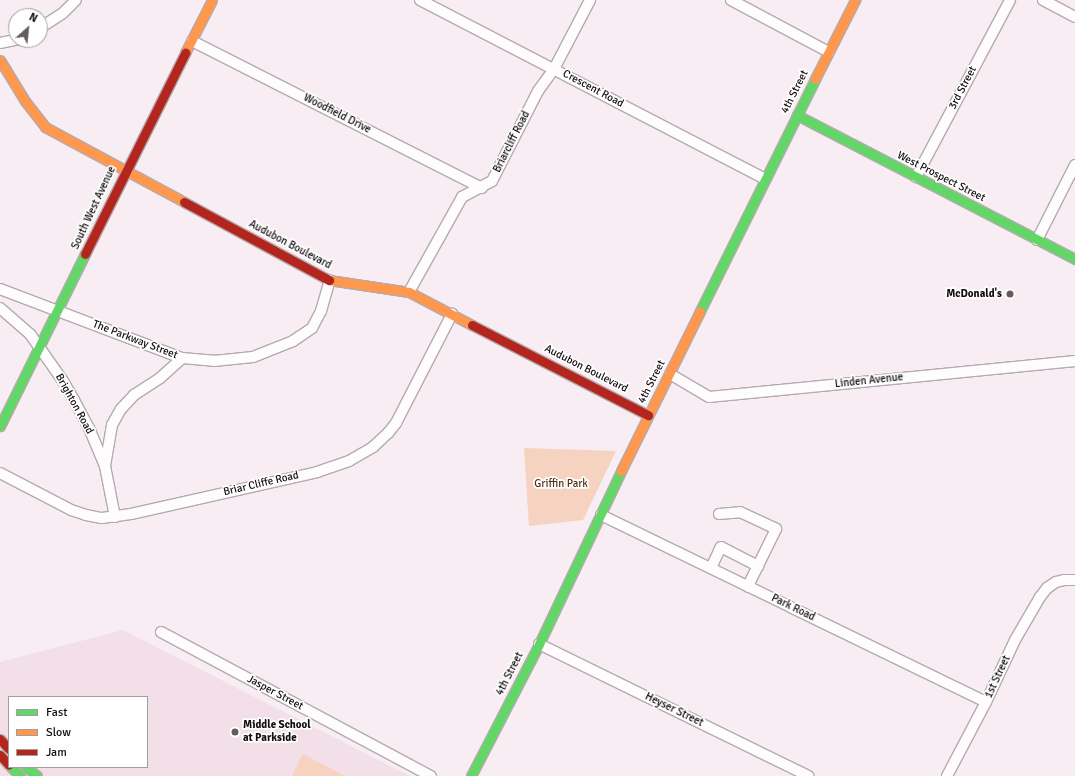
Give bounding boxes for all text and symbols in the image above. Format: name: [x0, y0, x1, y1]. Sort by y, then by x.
north arrow: [8, 8, 48, 48]
text: N: [27, 10, 40, 25]
street label: 3rd Street: [946, 64, 980, 112]
street label: Crescent Road: [560, 67, 626, 111]
street label: 4th Street: [778, 68, 812, 116]
street label: Woodfield Drive: [301, 91, 373, 137]
street label: Briarcliff Road: [491, 109, 533, 175]
street label: West Prospect Street: [895, 149, 987, 205]
street label: South West Avenue: [69, 164, 119, 252]
street label: Audubon Boulevard: [246, 218, 334, 272]
place label: McDonald's: [946, 287, 1002, 301]
marker: McDonald's: [1005, 289, 1015, 299]
street label: The Parkway Street: [91, 318, 179, 362]
street label: Audubon Boulevard: [542, 342, 630, 396]
street label: 4th Street: [635, 358, 669, 406]
street label: Linden Avenue: [834, 371, 904, 391]
street label: Brighton Road: [52, 372, 96, 436]
street label: Briar Cliffe Road: [222, 469, 300, 499]
park label: Griffin Park: [534, 477, 588, 491]
street label: Park Road: [769, 592, 817, 624]
street label: 4th Street: [493, 650, 527, 698]
street label: 1st Street: [982, 654, 1014, 700]
street label: Jasper Street: [245, 673, 305, 713]
street label: Heyser Street: [643, 690, 705, 730]
legend: [8, 696, 148, 768]
text: Fast: [46, 705, 67, 720]
place label: Middle School at Parkside: [243, 719, 311, 745]
text: Slow: [46, 725, 71, 740]
marker: Middle School at Parkside: [230, 727, 240, 737]
text: Jam: [46, 745, 67, 760]

